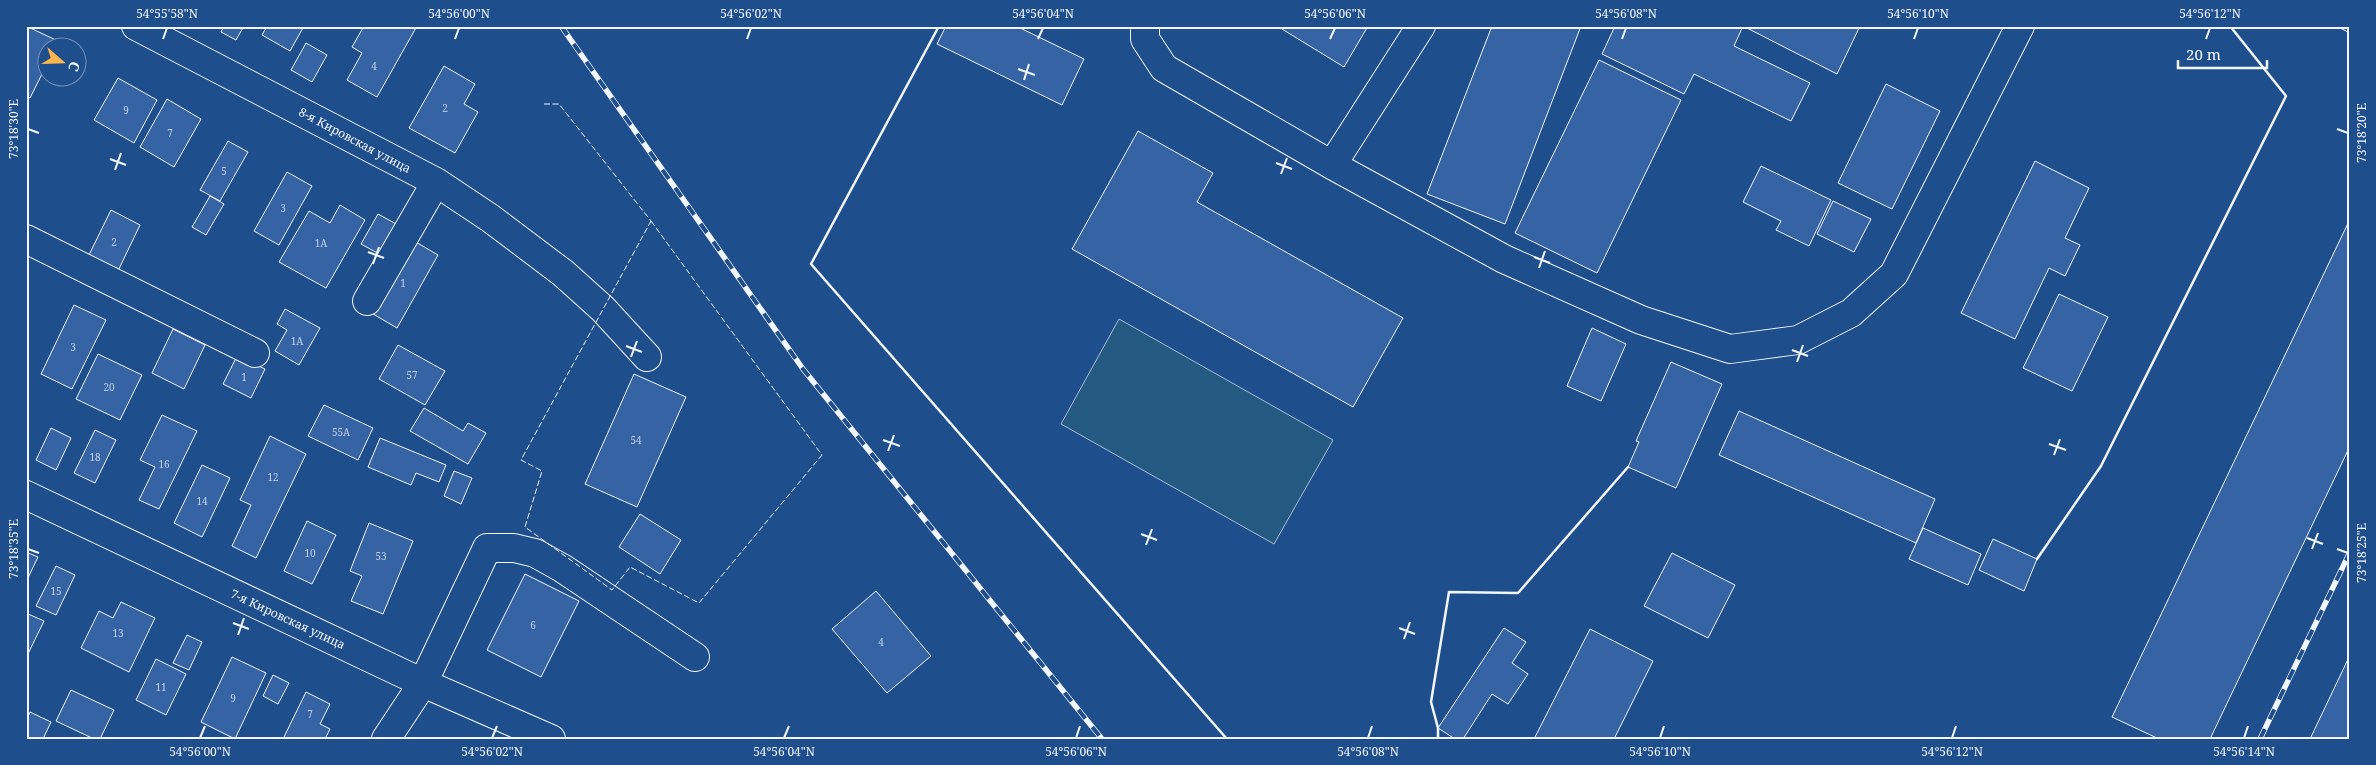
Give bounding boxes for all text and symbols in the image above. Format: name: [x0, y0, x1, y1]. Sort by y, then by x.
text: 54°55'58"N: [136, 5, 198, 22]
text: 54°56'00"N: [428, 5, 490, 22]
text: 54°56'02"N: [720, 5, 782, 22]
text: 54°56'04"N: [1012, 5, 1074, 22]
text: 54°56'06"N: [1304, 5, 1366, 22]
text: 54°56'08"N: [1595, 5, 1657, 22]
text: 54°56'10"N: [1887, 5, 1949, 22]
text: 54°56'12"N: [2179, 5, 2241, 22]
north arrow: [38, 38, 88, 88]
scale bar: [2178, 38, 2267, 70]
text: 20 m: [2186, 44, 2221, 64]
text: С: [64, 59, 85, 74]
house number: 4: [371, 59, 377, 73]
text: 73°18'30"E: [5, 99, 22, 159]
house number: 2: [442, 101, 448, 115]
house number: 9: [123, 103, 129, 117]
street label: 8-я Кировская улица: [296, 103, 414, 177]
text: 73°18'20"E: [2353, 103, 2370, 163]
house number: 7: [167, 126, 173, 140]
house number: 5: [221, 164, 227, 178]
house number: 3: [280, 201, 286, 215]
house number: 2: [111, 235, 117, 249]
house number: 1А: [315, 236, 328, 250]
house number: 1: [400, 276, 406, 290]
house number: 1А: [291, 334, 304, 348]
house number: 3: [70, 340, 76, 354]
house number: 57: [406, 368, 418, 382]
house number: 1: [241, 370, 247, 384]
house number: 20: [103, 380, 115, 394]
house number: 55А: [332, 425, 351, 439]
house number: 54: [630, 433, 642, 447]
house number: 18: [89, 450, 101, 464]
house number: 16: [158, 457, 170, 471]
house number: 12: [267, 470, 279, 484]
house number: 14: [196, 494, 208, 508]
text: 73°18'35"E: [5, 519, 22, 579]
text: 73°18'25"E: [2353, 523, 2370, 583]
house number: 10: [304, 546, 316, 560]
house number: 53: [375, 549, 387, 563]
house number: 15: [50, 584, 62, 598]
street label: 7-я Кировская улица: [228, 585, 348, 653]
house number: 6: [530, 618, 536, 632]
house number: 13: [112, 626, 124, 640]
house number: 4: [878, 635, 884, 649]
house number: 11: [155, 680, 167, 694]
house number: 9: [230, 691, 236, 705]
house number: 7: [307, 707, 313, 721]
text: 54°56'00"N: [169, 743, 231, 760]
text: 54°56'02"N: [461, 743, 523, 760]
text: 54°56'04"N: [753, 743, 815, 760]
text: 54°56'06"N: [1045, 743, 1107, 760]
text: 54°56'08"N: [1337, 743, 1399, 760]
text: 54°56'10"N: [1629, 743, 1691, 760]
text: 54°56'12"N: [1921, 743, 1983, 760]
text: 54°56'14"N: [2213, 743, 2275, 760]

